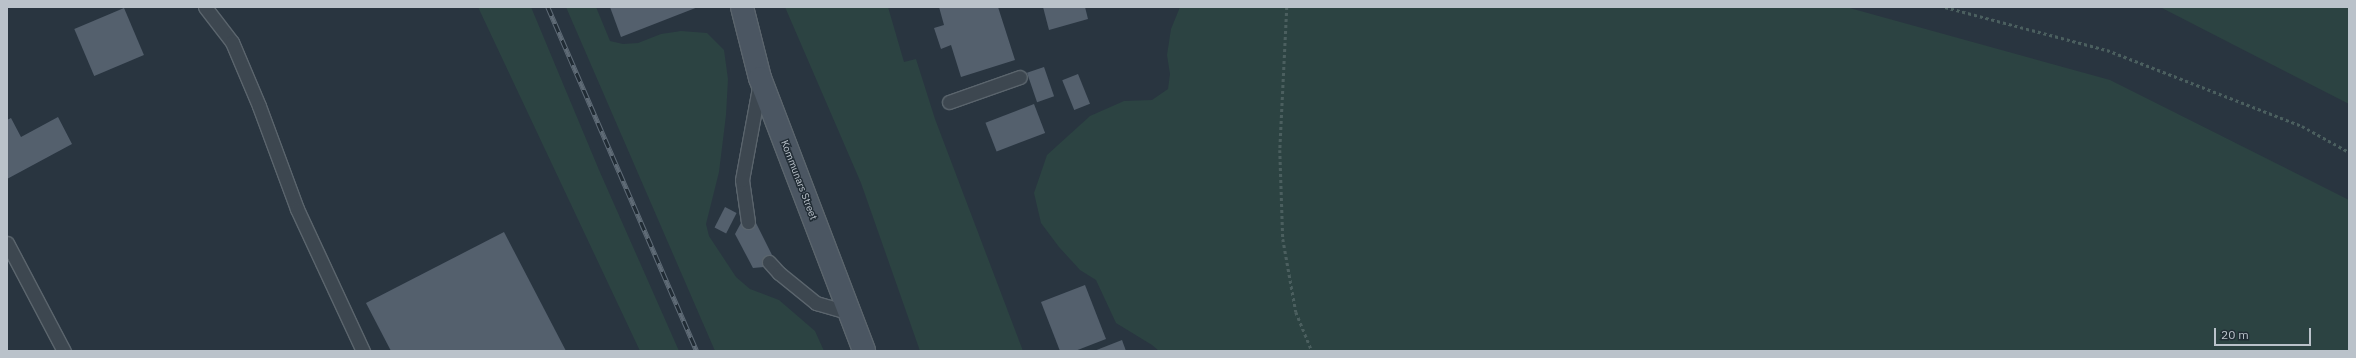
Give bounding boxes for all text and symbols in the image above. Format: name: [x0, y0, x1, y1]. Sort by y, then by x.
street label: Kommunars Street: [778, 139, 820, 221]
scale bar: [2216, 320, 2313, 346]
text: 20 m: [2221, 327, 2249, 342]

